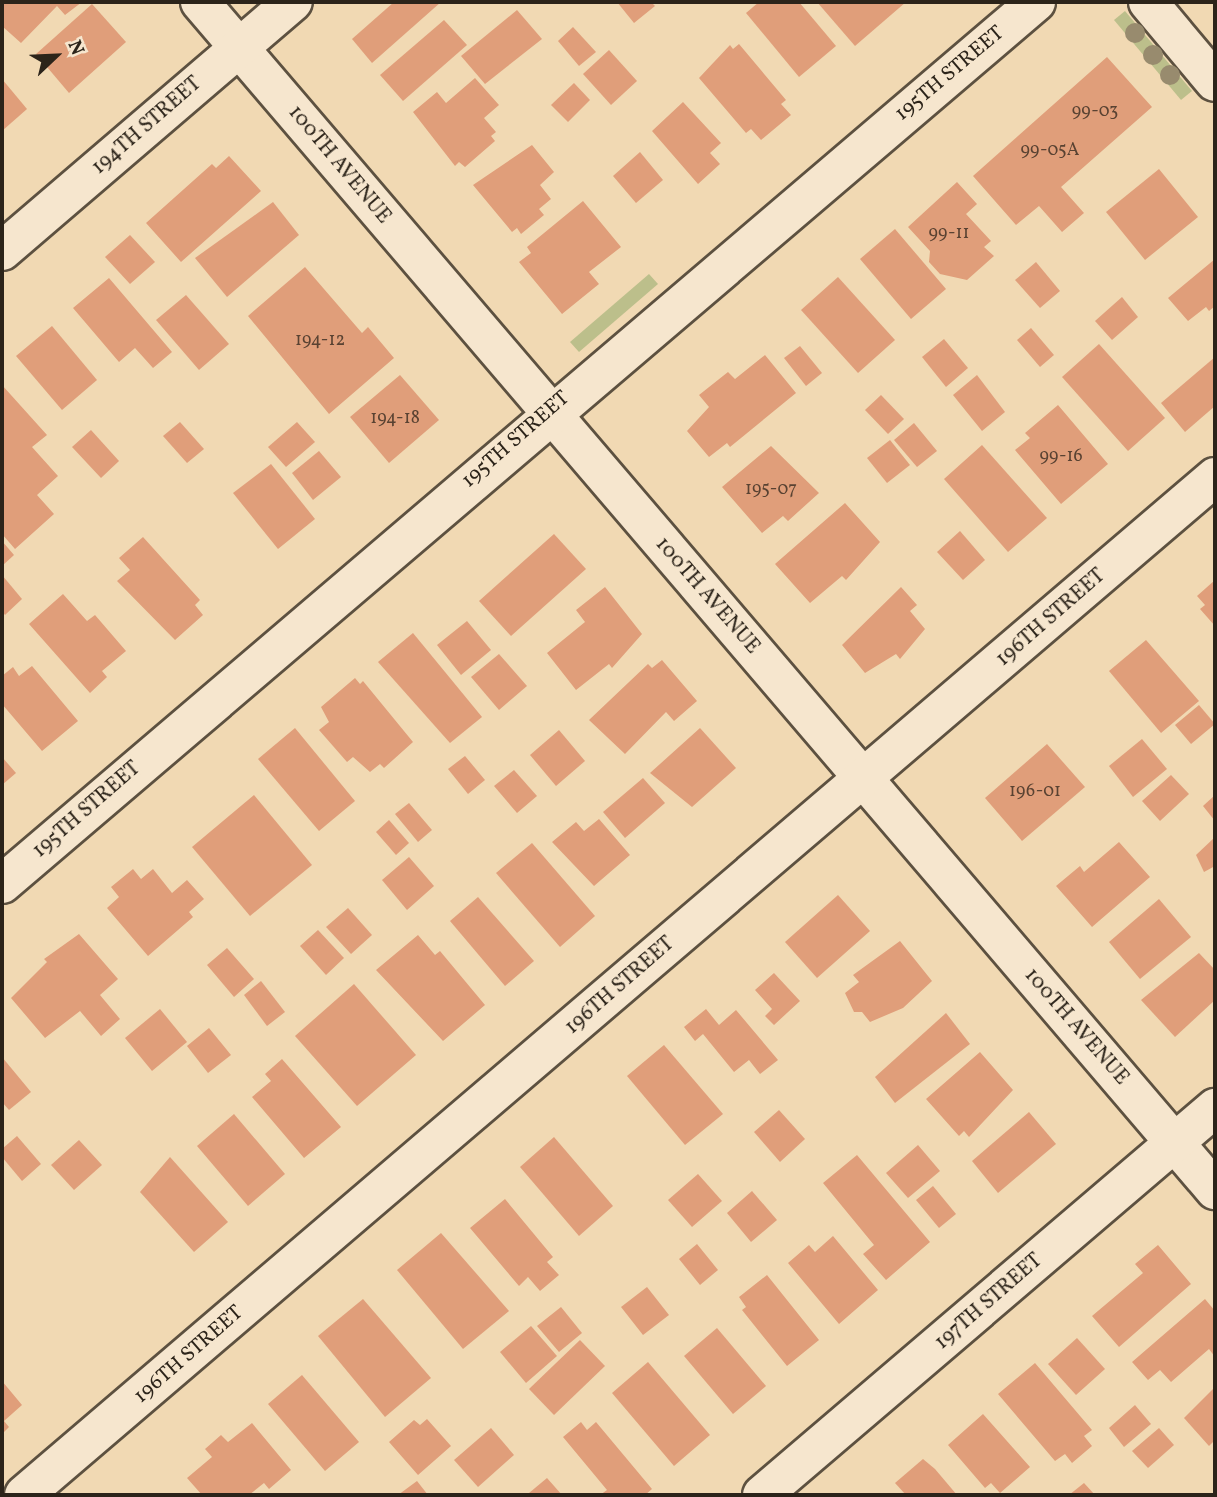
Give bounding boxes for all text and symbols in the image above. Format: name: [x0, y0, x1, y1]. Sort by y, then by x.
north arrow: [21, 21, 91, 91]
street label: 195TH STREET: [890, 21, 1010, 127]
text: N: [61, 36, 90, 59]
street label: 194TH STREET: [87, 72, 207, 180]
street label: 100TH AVENUE: [282, 101, 396, 229]
house number: 99-03: [1072, 101, 1118, 123]
house number: 99-05A: [1021, 140, 1079, 162]
house number: 99-11: [929, 223, 969, 245]
house number: 194-12: [295, 330, 345, 352]
street label: 195TH STREET: [457, 386, 575, 494]
house number: 194-18: [370, 408, 420, 430]
house number: 99-16: [1039, 446, 1083, 468]
house number: 195-07: [745, 479, 797, 501]
street label: 100TH AVENUE: [649, 532, 765, 660]
street label: 196TH STREET: [991, 564, 1111, 672]
street label: 195TH STREET: [28, 756, 146, 864]
house number: 196-01: [1009, 781, 1061, 803]
street label: 196TH STREET: [560, 932, 680, 1040]
street label: 100TH AVENUE: [1018, 963, 1134, 1091]
street label: 197TH STREET: [930, 1248, 1048, 1356]
street label: 196TH STREET: [129, 1301, 249, 1409]

